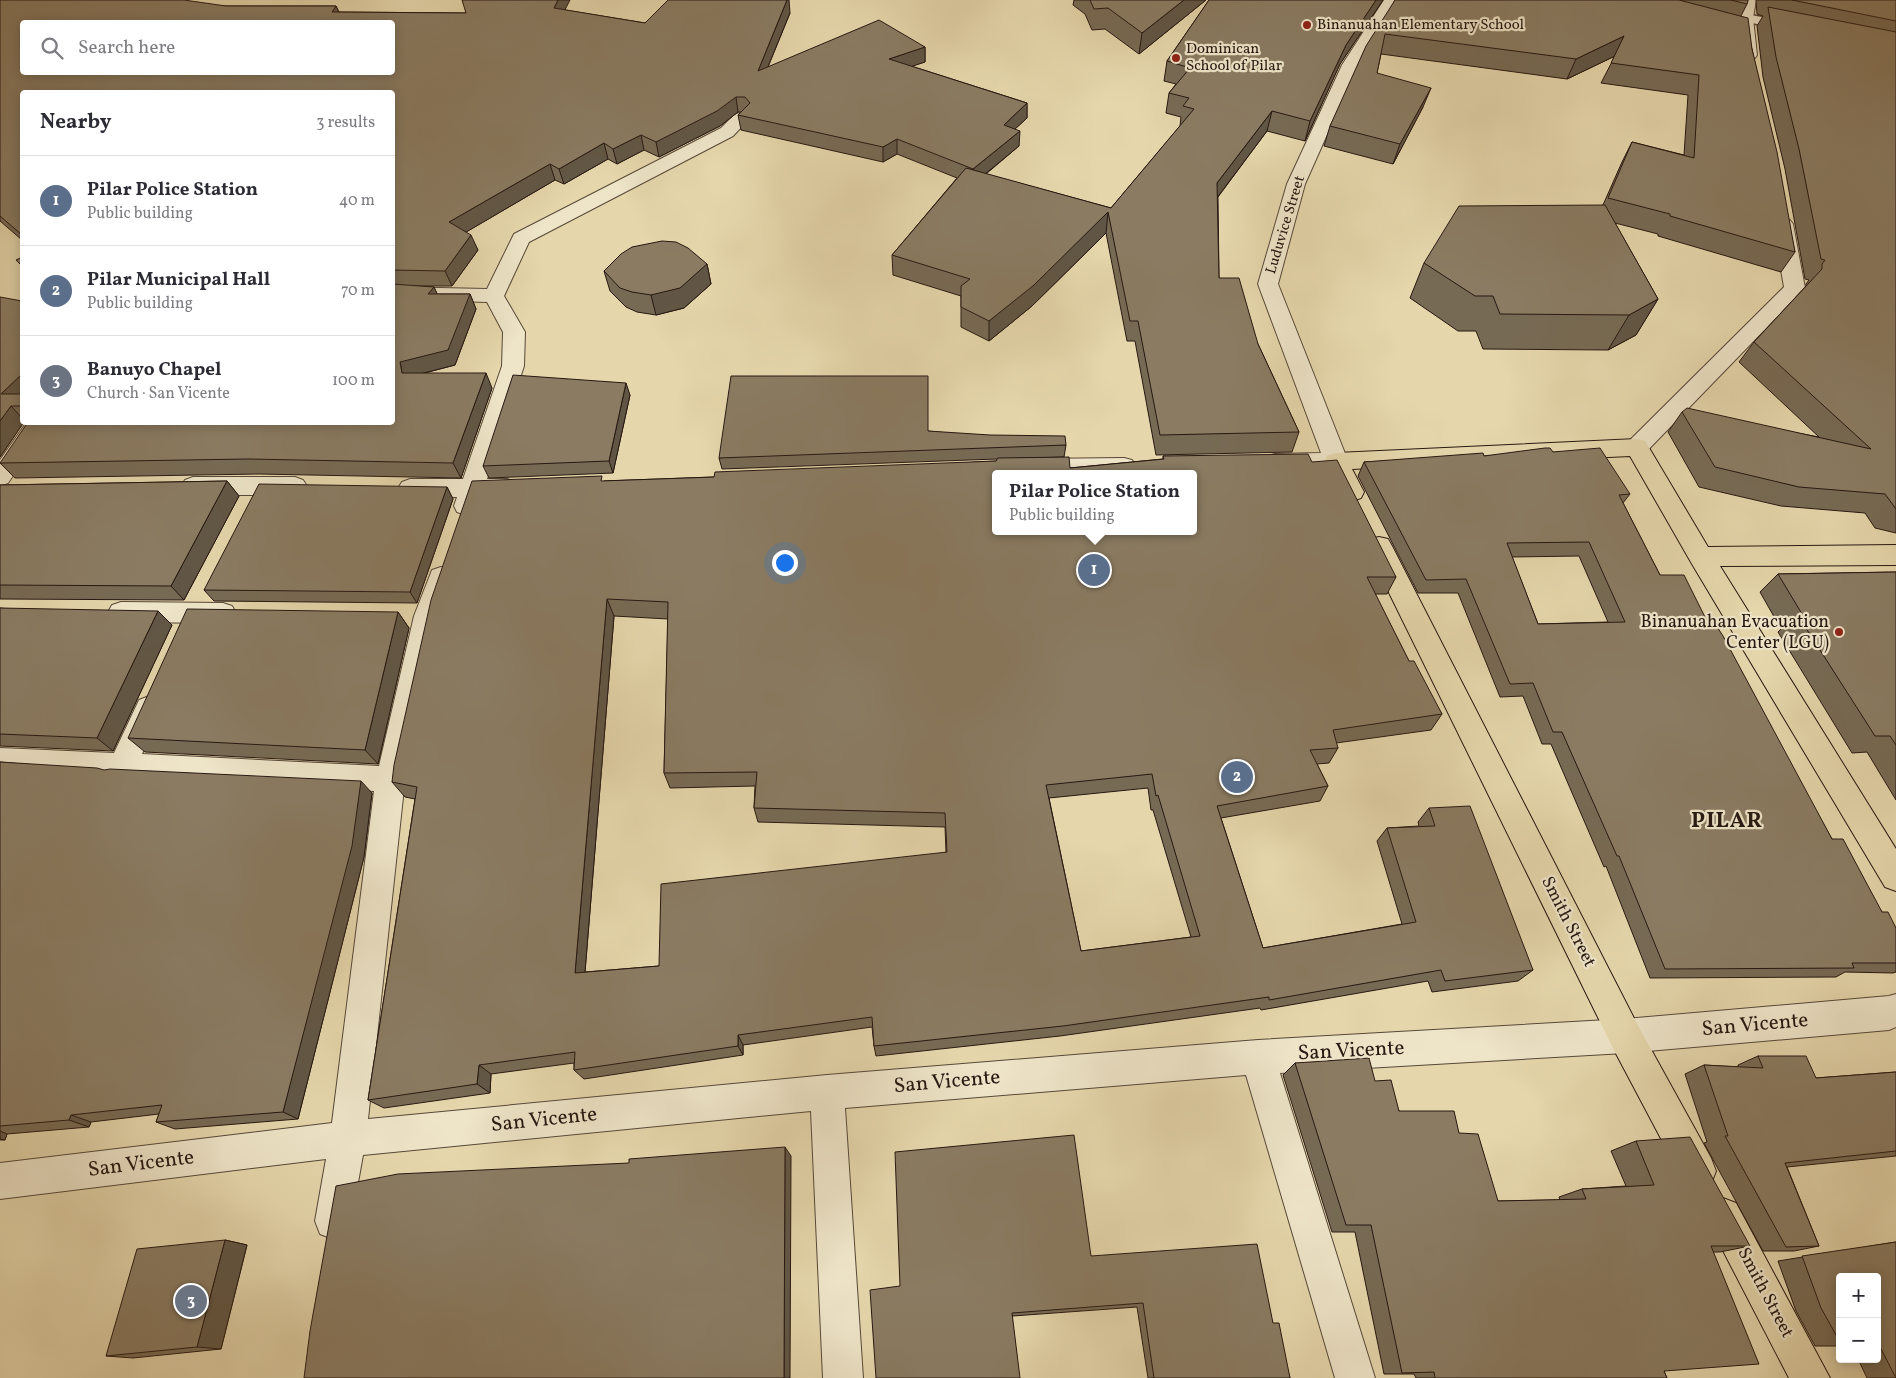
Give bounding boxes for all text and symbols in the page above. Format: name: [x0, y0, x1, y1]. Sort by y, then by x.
place label: Binanuahan Elementary School: [1317, 15, 1524, 36]
marker: Binanuahan Elementary School: [1301, 19, 1313, 31]
search box: [20, 20, 395, 75]
icon: search: [38, 34, 66, 62]
text: Search here: [78, 35, 175, 61]
place label: Dominican School of Pilar: [1186, 39, 1282, 77]
marker: Dominican School of Pilar: [1170, 52, 1182, 64]
text: Nearby: [40, 108, 111, 137]
text: 3 results: [316, 112, 375, 134]
street label: Luduvice Street: [1261, 173, 1311, 277]
text: Pilar Police Station: [87, 177, 258, 203]
text: 1: [53, 190, 59, 212]
text: 40 m: [339, 190, 375, 212]
text: Public building: [87, 203, 193, 225]
text: Pilar Municipal Hall: [87, 267, 270, 293]
text: 2: [52, 280, 60, 302]
text: 70 m: [341, 280, 375, 302]
text: Public building: [87, 293, 193, 315]
text: Banuyo Chapel: [87, 357, 222, 383]
text: 3: [52, 370, 60, 392]
text: 100 m: [332, 370, 375, 392]
text: Church · San Vicente: [87, 383, 230, 405]
popup: [992, 470, 1197, 535]
text: Pilar Police Station: [1009, 479, 1180, 505]
text: Public building: [1009, 505, 1115, 527]
your location: [772, 550, 798, 576]
pin: 1: [1078, 551, 1110, 589]
place label: Binanuahan Evacuation Center (LGU): [1641, 610, 1829, 656]
marker: Binanuahan Evacuation Center (LGU): [1833, 626, 1845, 638]
pin: 2: [1221, 758, 1253, 796]
district label: PILAR: [1691, 806, 1763, 837]
street label: Smith Street: [1534, 872, 1602, 972]
street label: San Vicente: [1701, 1006, 1810, 1044]
street label: San Vicente: [1297, 1034, 1405, 1068]
street label: San Vicente: [893, 1063, 1002, 1101]
street label: San Vicente: [489, 1100, 599, 1140]
street label: San Vicente: [86, 1143, 196, 1185]
street label: Smith Street: [1731, 1243, 1799, 1343]
map controls: [1836, 1273, 1881, 1363]
button: +: [1836, 1273, 1881, 1318]
pin: 3: [175, 1282, 207, 1320]
button: −: [1836, 1318, 1881, 1363]

